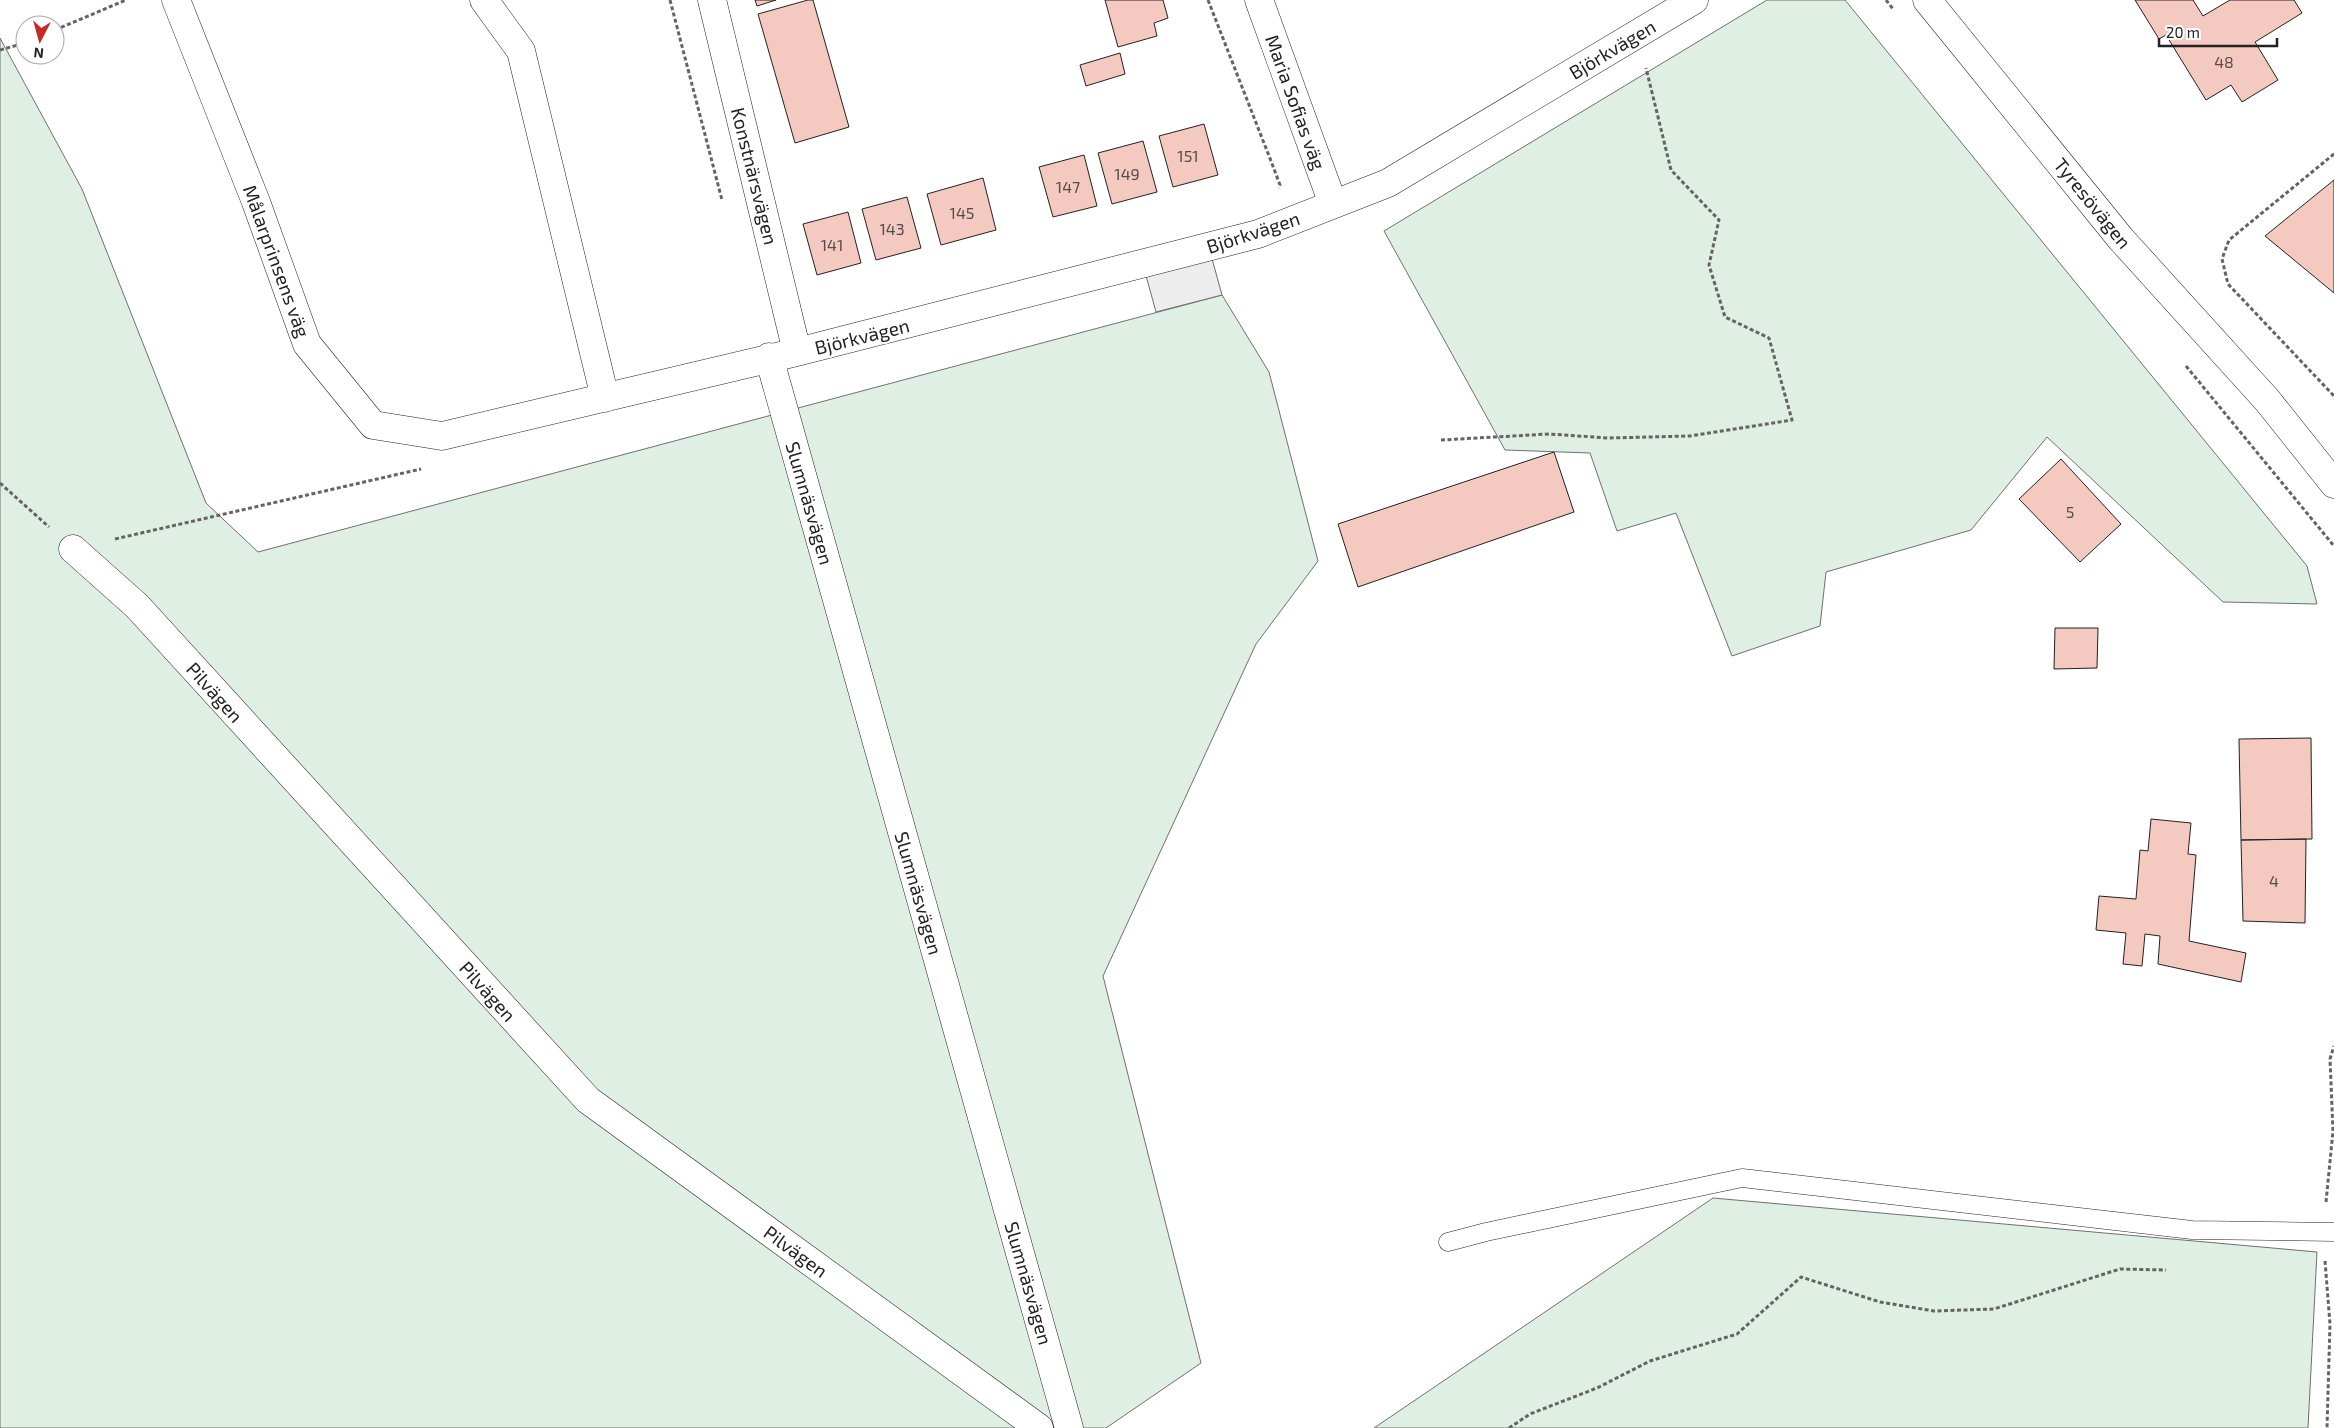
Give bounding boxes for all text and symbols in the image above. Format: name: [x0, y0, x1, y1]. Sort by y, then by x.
street label: Björkvägen: [1565, 14, 1659, 84]
north arrow: [15, 15, 65, 65]
scale bar: [2159, 15, 2276, 47]
text: 20 m: [2166, 23, 2200, 41]
street label: Maria Sofias väg: [1261, 31, 1331, 173]
text: N: [33, 44, 45, 62]
house number: 48: [2214, 52, 2234, 71]
street label: Konstnärsvägen: [727, 105, 783, 247]
house number: 151: [1177, 146, 1199, 165]
street label: Tyresövägen: [2050, 153, 2136, 253]
house number: 149: [1114, 164, 1140, 183]
house number: 147: [1056, 177, 1080, 196]
street label: Målarprinsens väg: [239, 182, 315, 341]
house number: 145: [950, 203, 974, 222]
street label: Björkvägen: [1203, 206, 1303, 258]
house number: 143: [879, 219, 905, 238]
house number: 141: [821, 235, 843, 254]
street label: Björkvägen: [812, 313, 912, 359]
street label: Slumnäsvägen: [781, 439, 839, 567]
house number: 5: [2066, 502, 2074, 521]
street label: Pilvägen: [182, 657, 248, 727]
street label: Slumnäsvägen: [890, 829, 948, 957]
house number: 4: [2269, 871, 2279, 890]
street label: Pilvägen: [455, 956, 521, 1026]
street label: Slumnäsvägen: [1000, 1219, 1058, 1347]
street label: Pilvägen: [760, 1220, 832, 1282]

